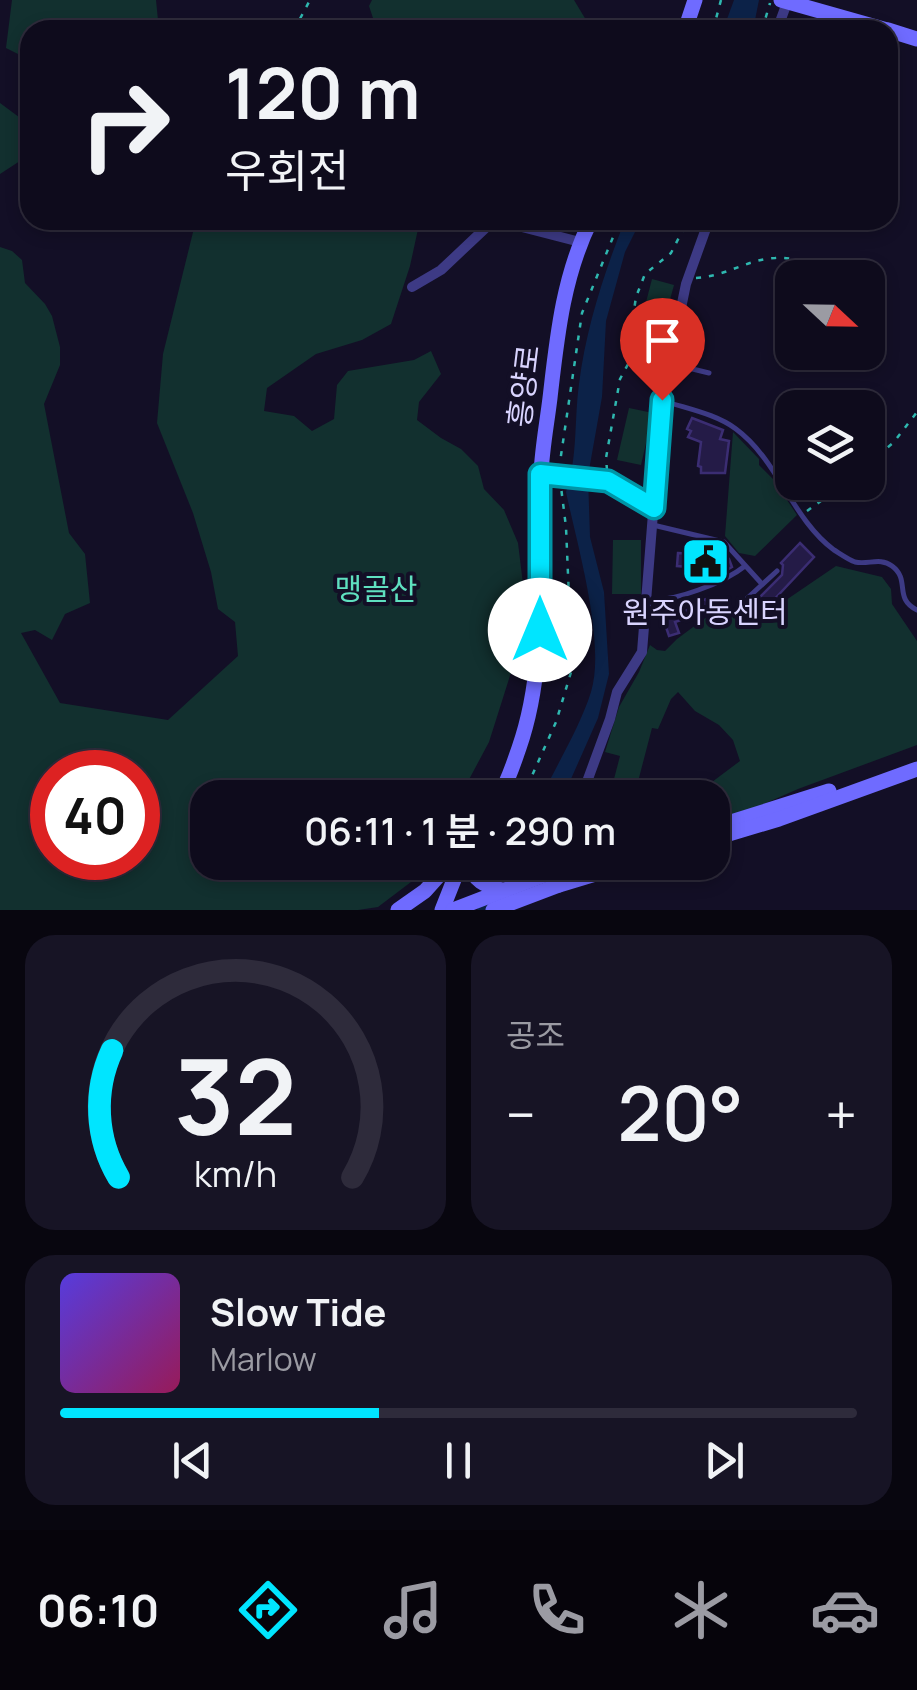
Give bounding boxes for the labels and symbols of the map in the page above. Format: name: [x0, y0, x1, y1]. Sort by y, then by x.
north arrow: [775, 260, 885, 370]
pin: [620, 298, 705, 401]
street label: 흥양로: [498, 342, 548, 430]
public building icon: 원주아동센터: [679, 536, 731, 588]
park label: 맹골산: [335, 568, 417, 609]
position arrow: [488, 578, 592, 682]
place label: 원주아동센터: [622, 591, 788, 632]
speed limit sign: 40: [30, 750, 160, 880]

